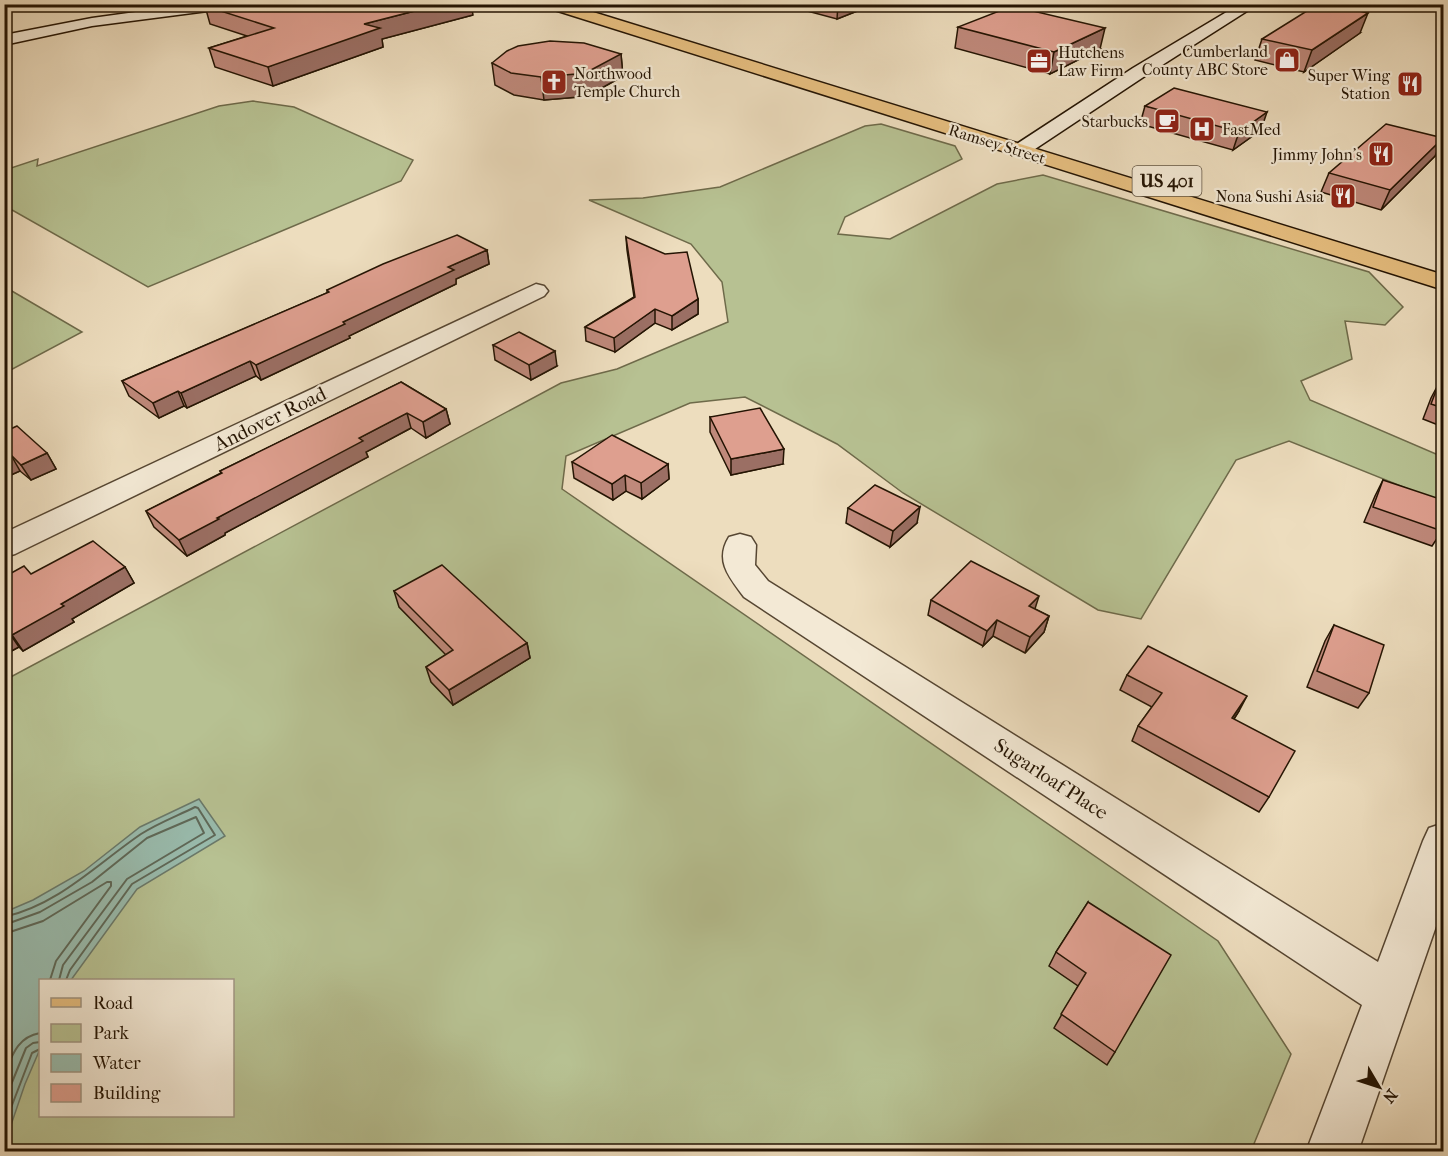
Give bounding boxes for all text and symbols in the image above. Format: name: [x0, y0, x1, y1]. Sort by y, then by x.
place label: Cumberland County ABC Store: [1142, 42, 1268, 79]
place label: Hutchens Law Firm: [1058, 43, 1124, 80]
shop icon: Cumberland County ABC Store: [1272, 45, 1302, 75]
office icon: Hutchens Law Firm: [1024, 46, 1054, 76]
place label: Northwood Temple Church: [574, 64, 680, 101]
place label: Super Wing Station: [1308, 66, 1391, 103]
church icon: Northwood Temple Church: [539, 67, 569, 97]
restaurant icon: Super Wing Station: [1395, 69, 1425, 99]
cafe icon: Starbucks: [1152, 106, 1182, 136]
place label: Starbucks: [1081, 112, 1148, 131]
hospital icon: FastMed: [1187, 114, 1217, 144]
street label: Ramsey Street: [946, 120, 1048, 168]
place label: FastMed: [1222, 120, 1281, 139]
restaurant icon: Jimmy John's: [1366, 139, 1396, 169]
place label: Jimmy John's: [1270, 145, 1362, 164]
road number: US 401: [1132, 166, 1202, 196]
restaurant icon: Nona Sushi Asia: [1328, 181, 1358, 211]
place label: Nona Sushi Asia: [1215, 187, 1325, 206]
street label: Andover Road: [209, 381, 331, 457]
street label: Sugarloaf Place: [990, 734, 1112, 824]
legend: [39, 979, 234, 1117]
text: Road: [93, 993, 133, 1014]
text: Park: [93, 1023, 130, 1044]
text: Water: [92, 1053, 141, 1074]
north arrow: [1349, 1057, 1409, 1117]
text: Building: [93, 1083, 161, 1104]
text: N: [1379, 1085, 1401, 1107]

